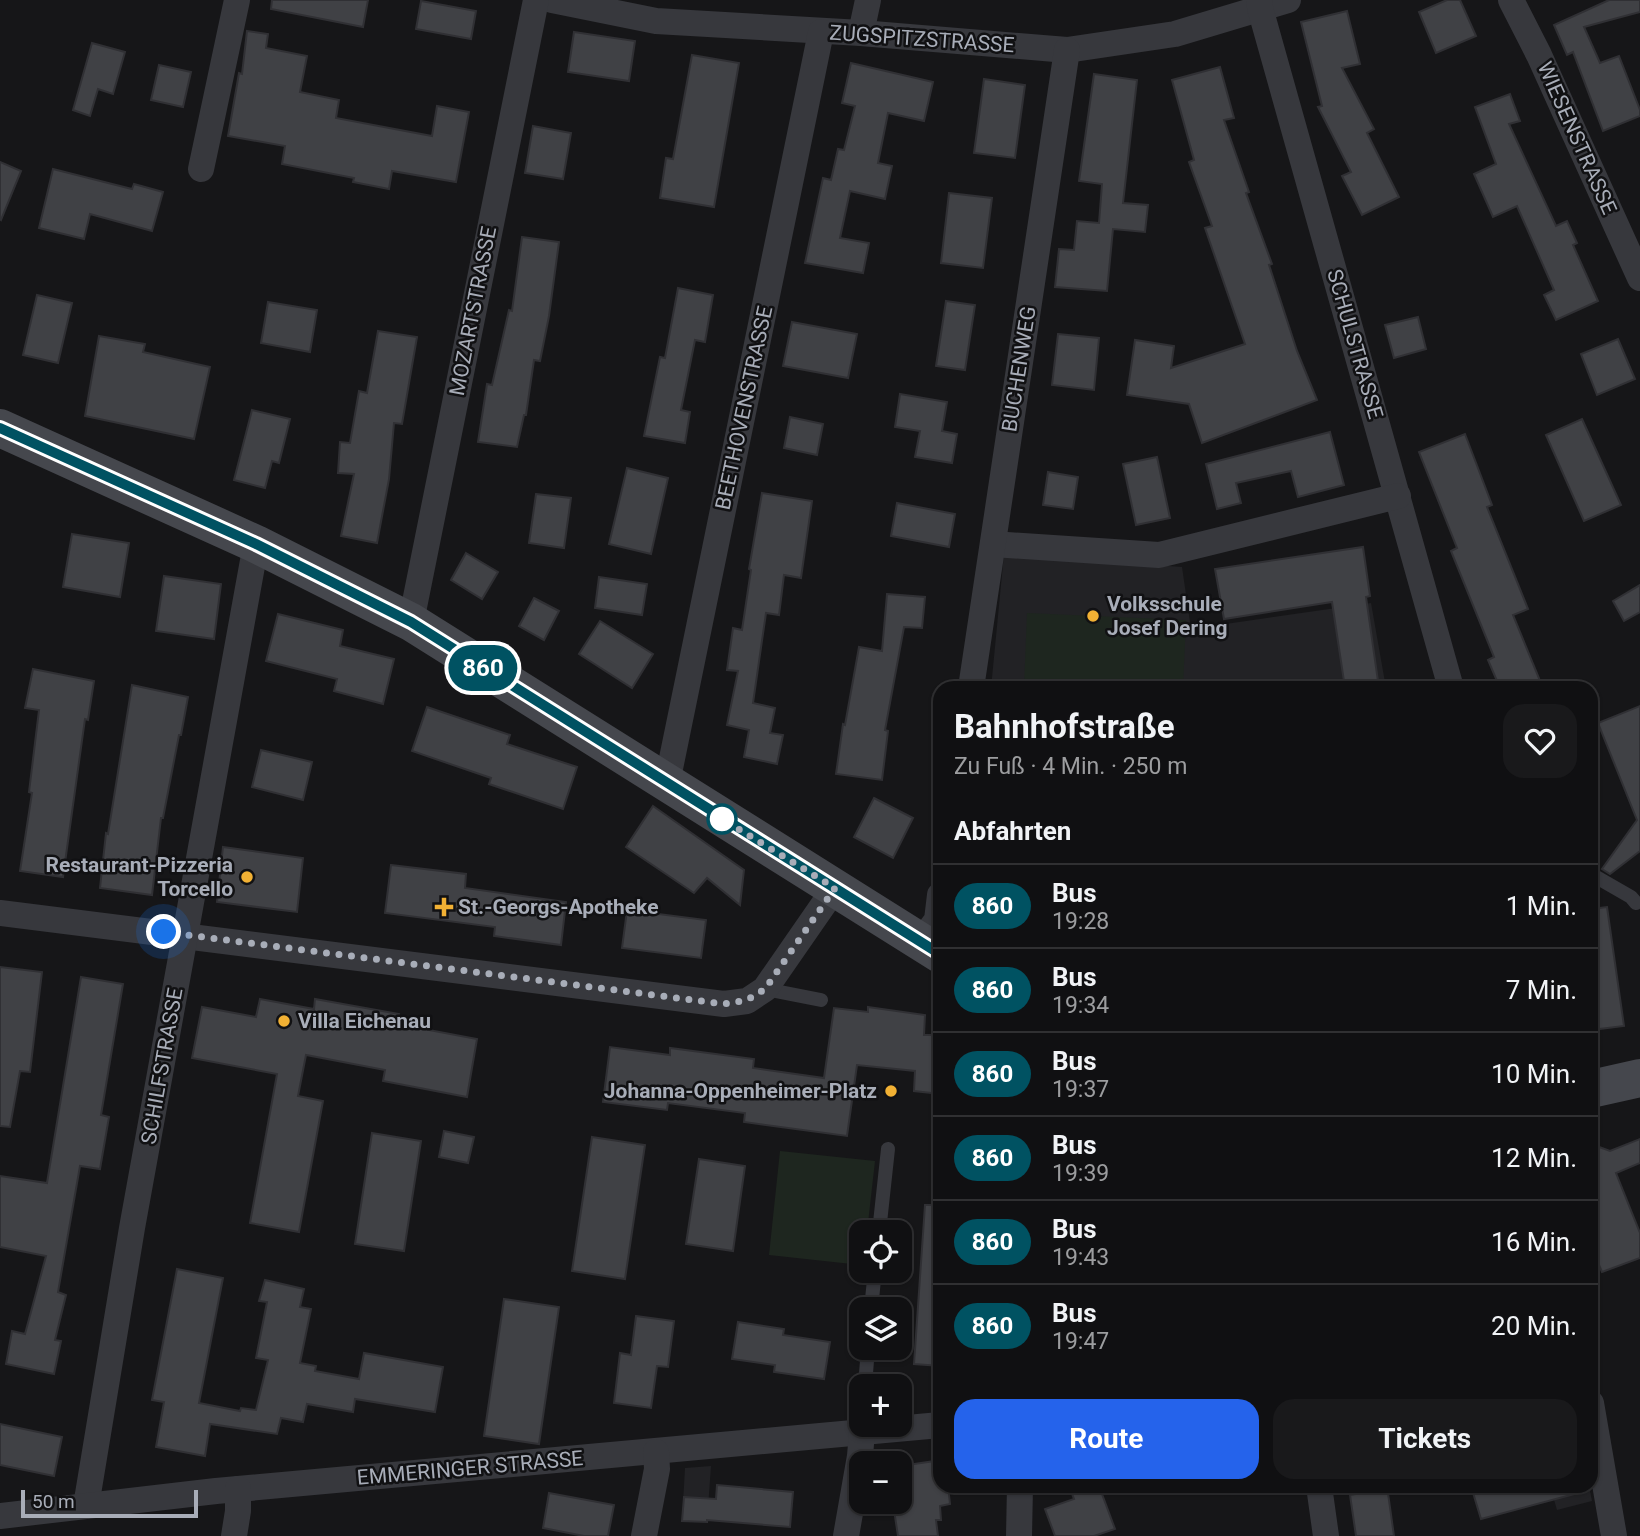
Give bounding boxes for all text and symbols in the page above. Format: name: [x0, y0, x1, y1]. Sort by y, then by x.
street label: ZUGSPITZSTRASSE: [829, 21, 1015, 57]
street label: WIESENSTRASSE: [1533, 58, 1621, 218]
street label: MOZARTSTRASSE: [445, 224, 501, 398]
street label: SCHULSTRASSE: [1322, 266, 1388, 422]
street label: BEETHOVENSTRASSE: [711, 304, 777, 512]
street label: BUCHENWEG: [997, 304, 1041, 434]
place label: Volksschule Josef Dering: [1107, 592, 1227, 640]
marker: Volksschule Josef Dering: [1085, 608, 1101, 624]
line badge: 860: [443, 645, 523, 691]
text: 860: [462, 654, 504, 682]
button: heart: [1503, 704, 1577, 778]
text: Bahnhofstraße: [954, 707, 1175, 746]
text: Zu Fuß · 4 Min. · 250 m: [954, 753, 1187, 780]
unlabelled marker: [707, 804, 737, 834]
text: Abfahrten: [954, 816, 1071, 846]
place label: Restaurant-Pizzeria Torcello: [45, 853, 233, 901]
marker: Restaurant-Pizzeria Torcello: [239, 869, 255, 885]
text: Bus: [1052, 878, 1097, 908]
text: 1 Min.: [1506, 891, 1577, 921]
text: 860: [972, 892, 1013, 920]
place label: St.-Georgs-Apotheke: [458, 895, 658, 919]
marker: St.-Georgs-Apotheke: [436, 899, 452, 915]
text: 19:28: [1052, 908, 1109, 935]
your location: [146, 914, 181, 949]
text: Bus: [1052, 962, 1097, 992]
text: 7 Min.: [1506, 975, 1577, 1005]
text: 860: [972, 976, 1013, 1004]
street label: SCHILFSTRASSE: [136, 986, 188, 1146]
text: 19:34: [1052, 992, 1109, 1019]
place label: Villa Eichenau: [298, 1009, 431, 1033]
marker: Villa Eichenau: [276, 1013, 292, 1029]
text: Bus: [1052, 1046, 1097, 1076]
text: 10 Min.: [1491, 1059, 1577, 1089]
text: 860: [972, 1060, 1013, 1088]
text: 19:37: [1052, 1076, 1109, 1103]
place label: Johanna-Oppenheimer-Platz: [604, 1079, 877, 1103]
marker: Johanna-Oppenheimer-Platz: [883, 1083, 899, 1099]
text: Bus: [1052, 1130, 1097, 1160]
text: 12 Min.: [1491, 1143, 1577, 1173]
text: 860: [972, 1144, 1013, 1172]
text: 19:39: [1052, 1160, 1109, 1187]
text: Bus: [1052, 1214, 1097, 1244]
map controls: [849, 1220, 912, 1514]
button: locate: [849, 1220, 912, 1283]
text: 16 Min.: [1491, 1227, 1577, 1257]
text: 860: [972, 1228, 1013, 1256]
text: 19:43: [1052, 1244, 1109, 1271]
button: layers: [849, 1297, 912, 1360]
text: Bus: [1052, 1298, 1097, 1328]
text: 20 Min.: [1491, 1311, 1577, 1341]
text: 860: [972, 1312, 1013, 1340]
text: 19:47: [1052, 1328, 1109, 1355]
button: +: [849, 1374, 912, 1437]
button: Route: [954, 1399, 1259, 1479]
button: Tickets: [1273, 1399, 1577, 1479]
street label: EMMERINGER STRASSE: [356, 1446, 584, 1490]
button: −: [849, 1451, 912, 1514]
scale bar: [21, 1487, 198, 1519]
text: 50 m: [32, 1490, 75, 1513]

